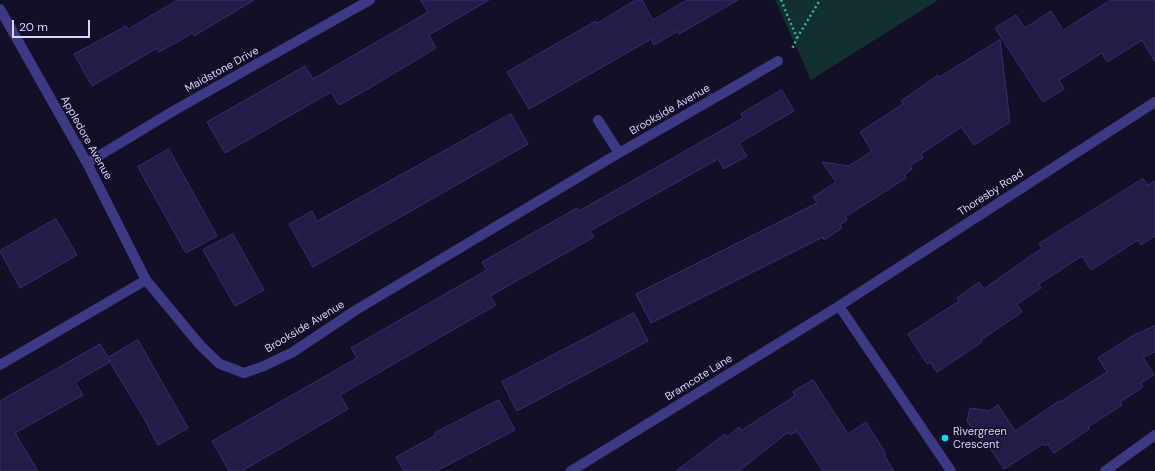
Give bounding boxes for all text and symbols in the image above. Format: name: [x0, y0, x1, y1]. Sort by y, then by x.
scale bar: [14, 12, 92, 38]
text: 20 m: [19, 19, 48, 35]
street label: Maidstone Drive: [183, 44, 261, 96]
street label: Brookside Avenue: [628, 82, 712, 138]
street label: Appledore Avenue: [58, 94, 114, 182]
street label: Thoresby Road: [956, 167, 1026, 219]
street label: Brookside Avenue: [263, 298, 347, 356]
street label: Bramcote Lane: [663, 352, 735, 404]
place label: Rivergreen Crescent: [953, 425, 1007, 451]
marker: Rivergreen Crescent: [940, 433, 950, 443]

